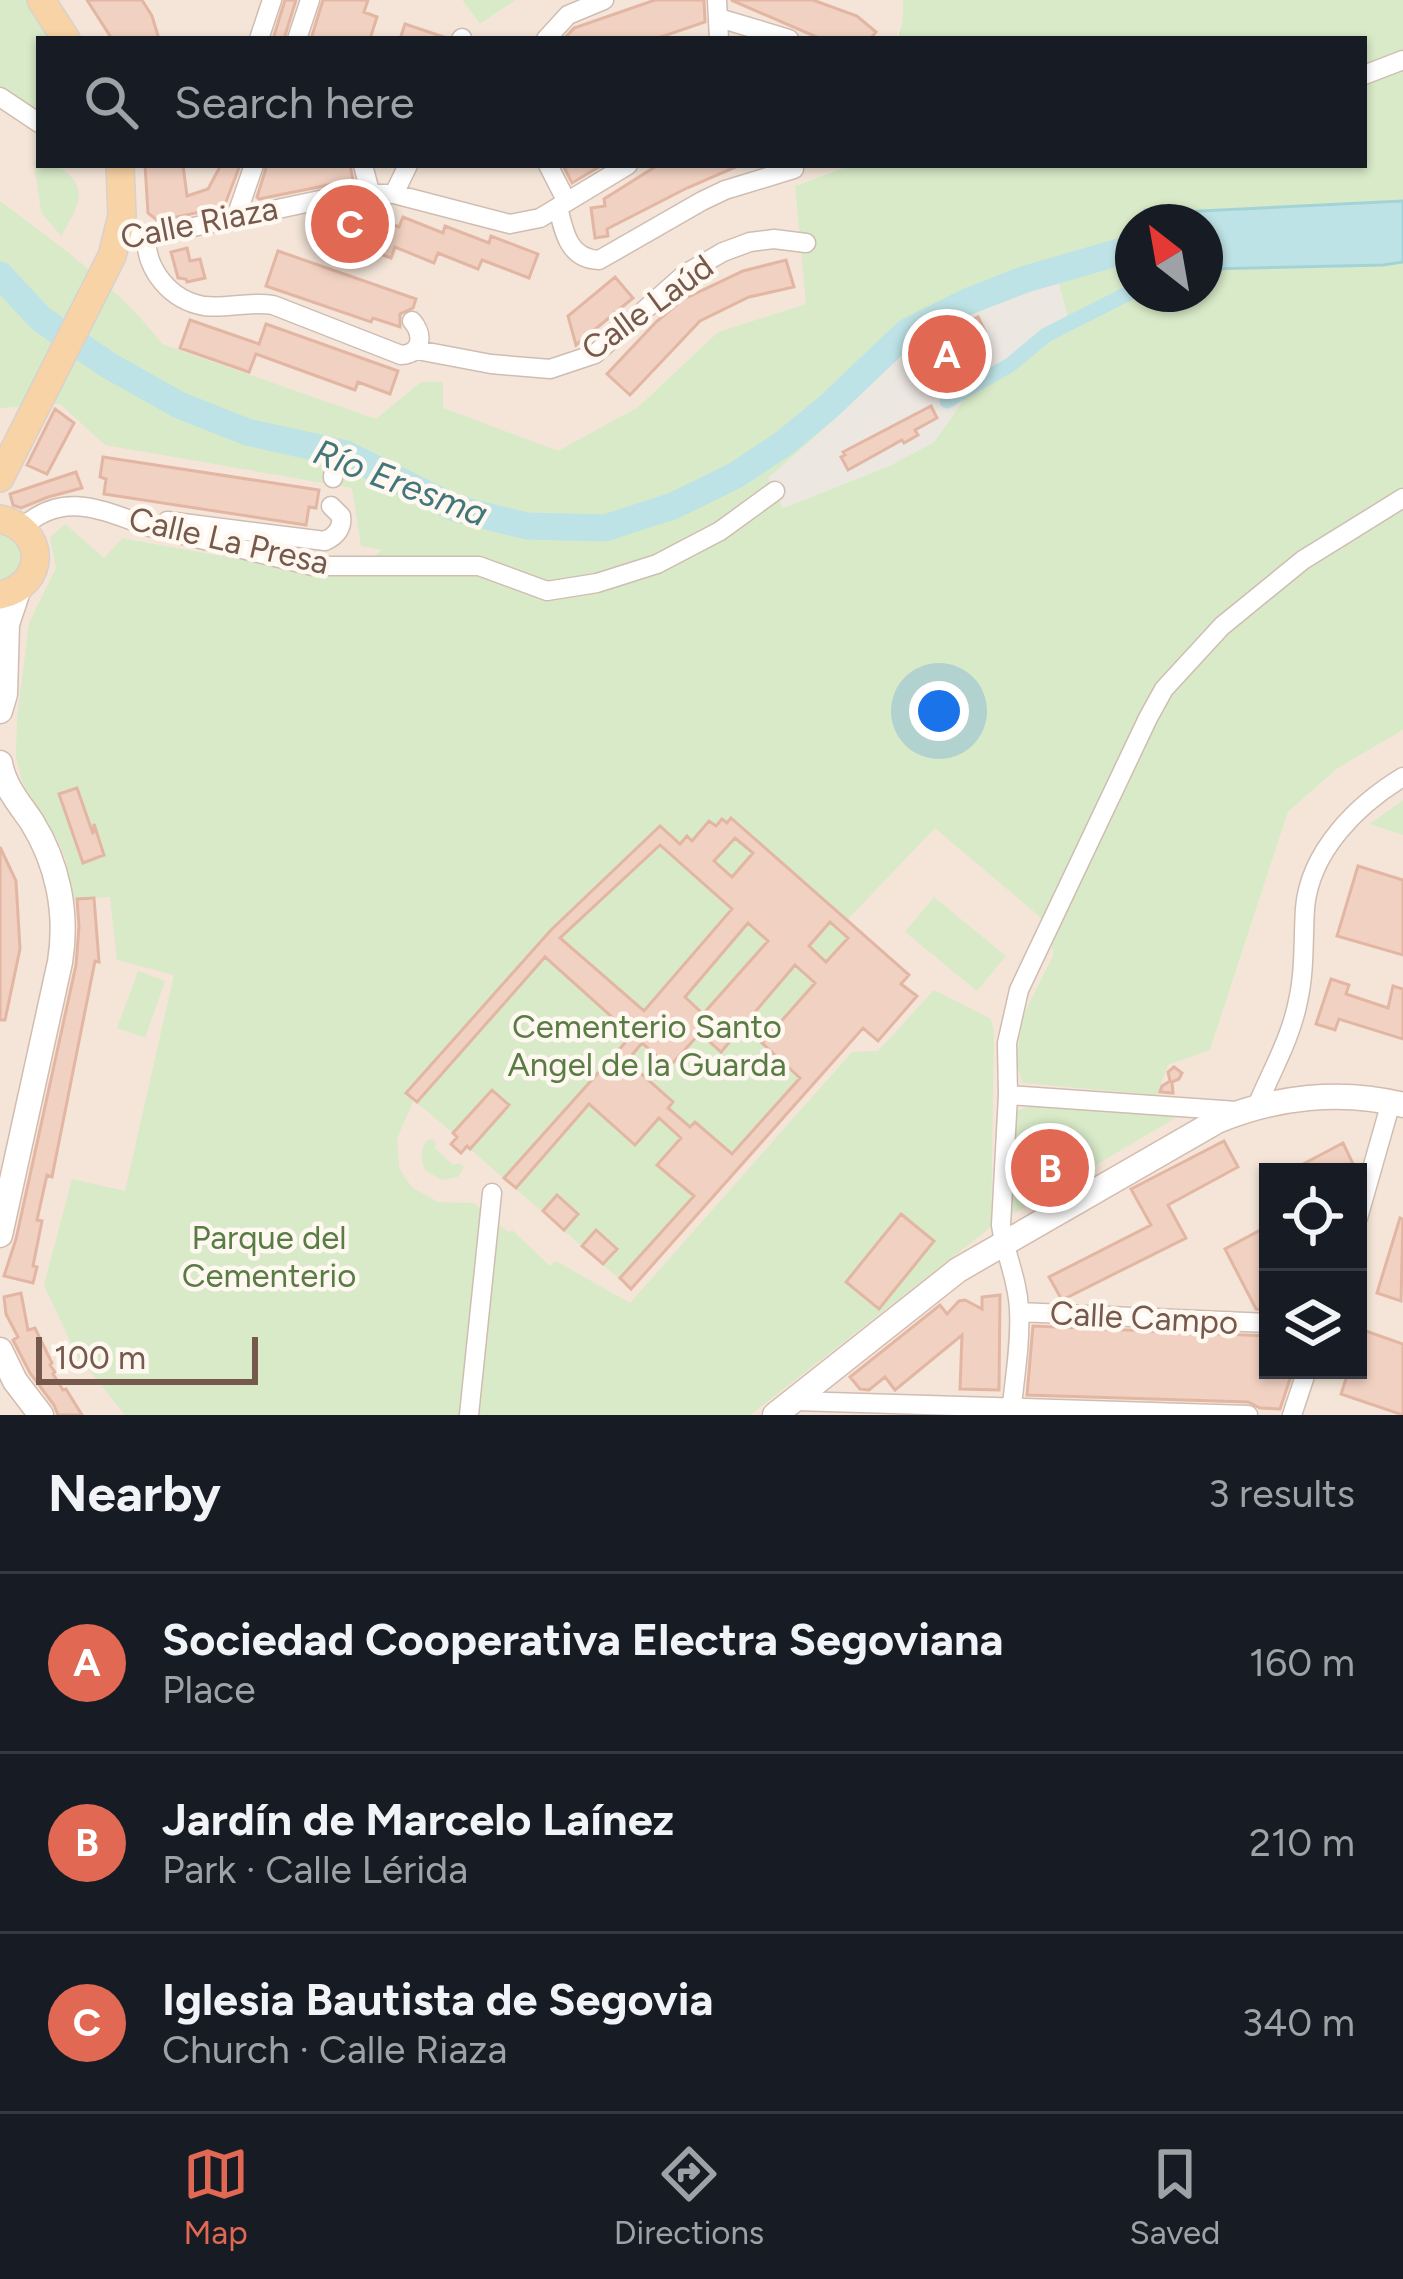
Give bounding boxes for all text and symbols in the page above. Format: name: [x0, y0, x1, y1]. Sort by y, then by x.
search box: [36, 36, 1367, 168]
icon: search: [78, 69, 144, 135]
text: Search here: [174, 75, 414, 129]
pin: C: [311, 179, 389, 269]
street label: Calle Riaza: [117, 188, 281, 257]
north arrow: [1115, 204, 1223, 312]
street label: Calle Laúd: [574, 247, 721, 368]
pin: A: [908, 309, 986, 399]
water label: Río Eresma: [308, 430, 494, 535]
street label: Calle La Presa: [125, 499, 333, 582]
your location: [909, 681, 969, 741]
park label: Cementerio Santo Angel de la Guarda: [508, 1007, 786, 1084]
pin: B: [1011, 1123, 1089, 1213]
map controls: [1259, 1163, 1367, 1379]
button: locate: [1259, 1163, 1367, 1271]
park label: Parque del Cementerio: [182, 1218, 356, 1295]
button: layers: [1259, 1271, 1367, 1379]
street label: Calle Campo: [1049, 1293, 1239, 1342]
scale bar: [36, 1331, 258, 1384]
text: 100 m: [54, 1338, 146, 1377]
text: Nearby: [48, 1463, 221, 1524]
text: 3 results: [1208, 1470, 1355, 1517]
text: Sociedad Cooperativa Electra Segoviana: [162, 1612, 1004, 1666]
text: A: [73, 1639, 101, 1686]
text: 160 m: [1249, 1639, 1355, 1686]
text: Place: [162, 1666, 255, 1713]
text: Jardín de Marcelo Laínez: [162, 1792, 674, 1846]
text: B: [75, 1819, 99, 1866]
text: 210 m: [1249, 1819, 1355, 1866]
text: Park · Calle Lérida: [162, 1846, 468, 1893]
text: Iglesia Bautista de Segovia: [162, 1972, 713, 2026]
text: C: [73, 1999, 101, 2046]
text: 340 m: [1242, 1999, 1355, 2046]
text: Church · Calle Riaza: [162, 2026, 507, 2073]
tab: Map: [183, 2141, 249, 2252]
tab: Directions: [614, 2141, 764, 2252]
tab: Saved: [1129, 2141, 1220, 2252]

